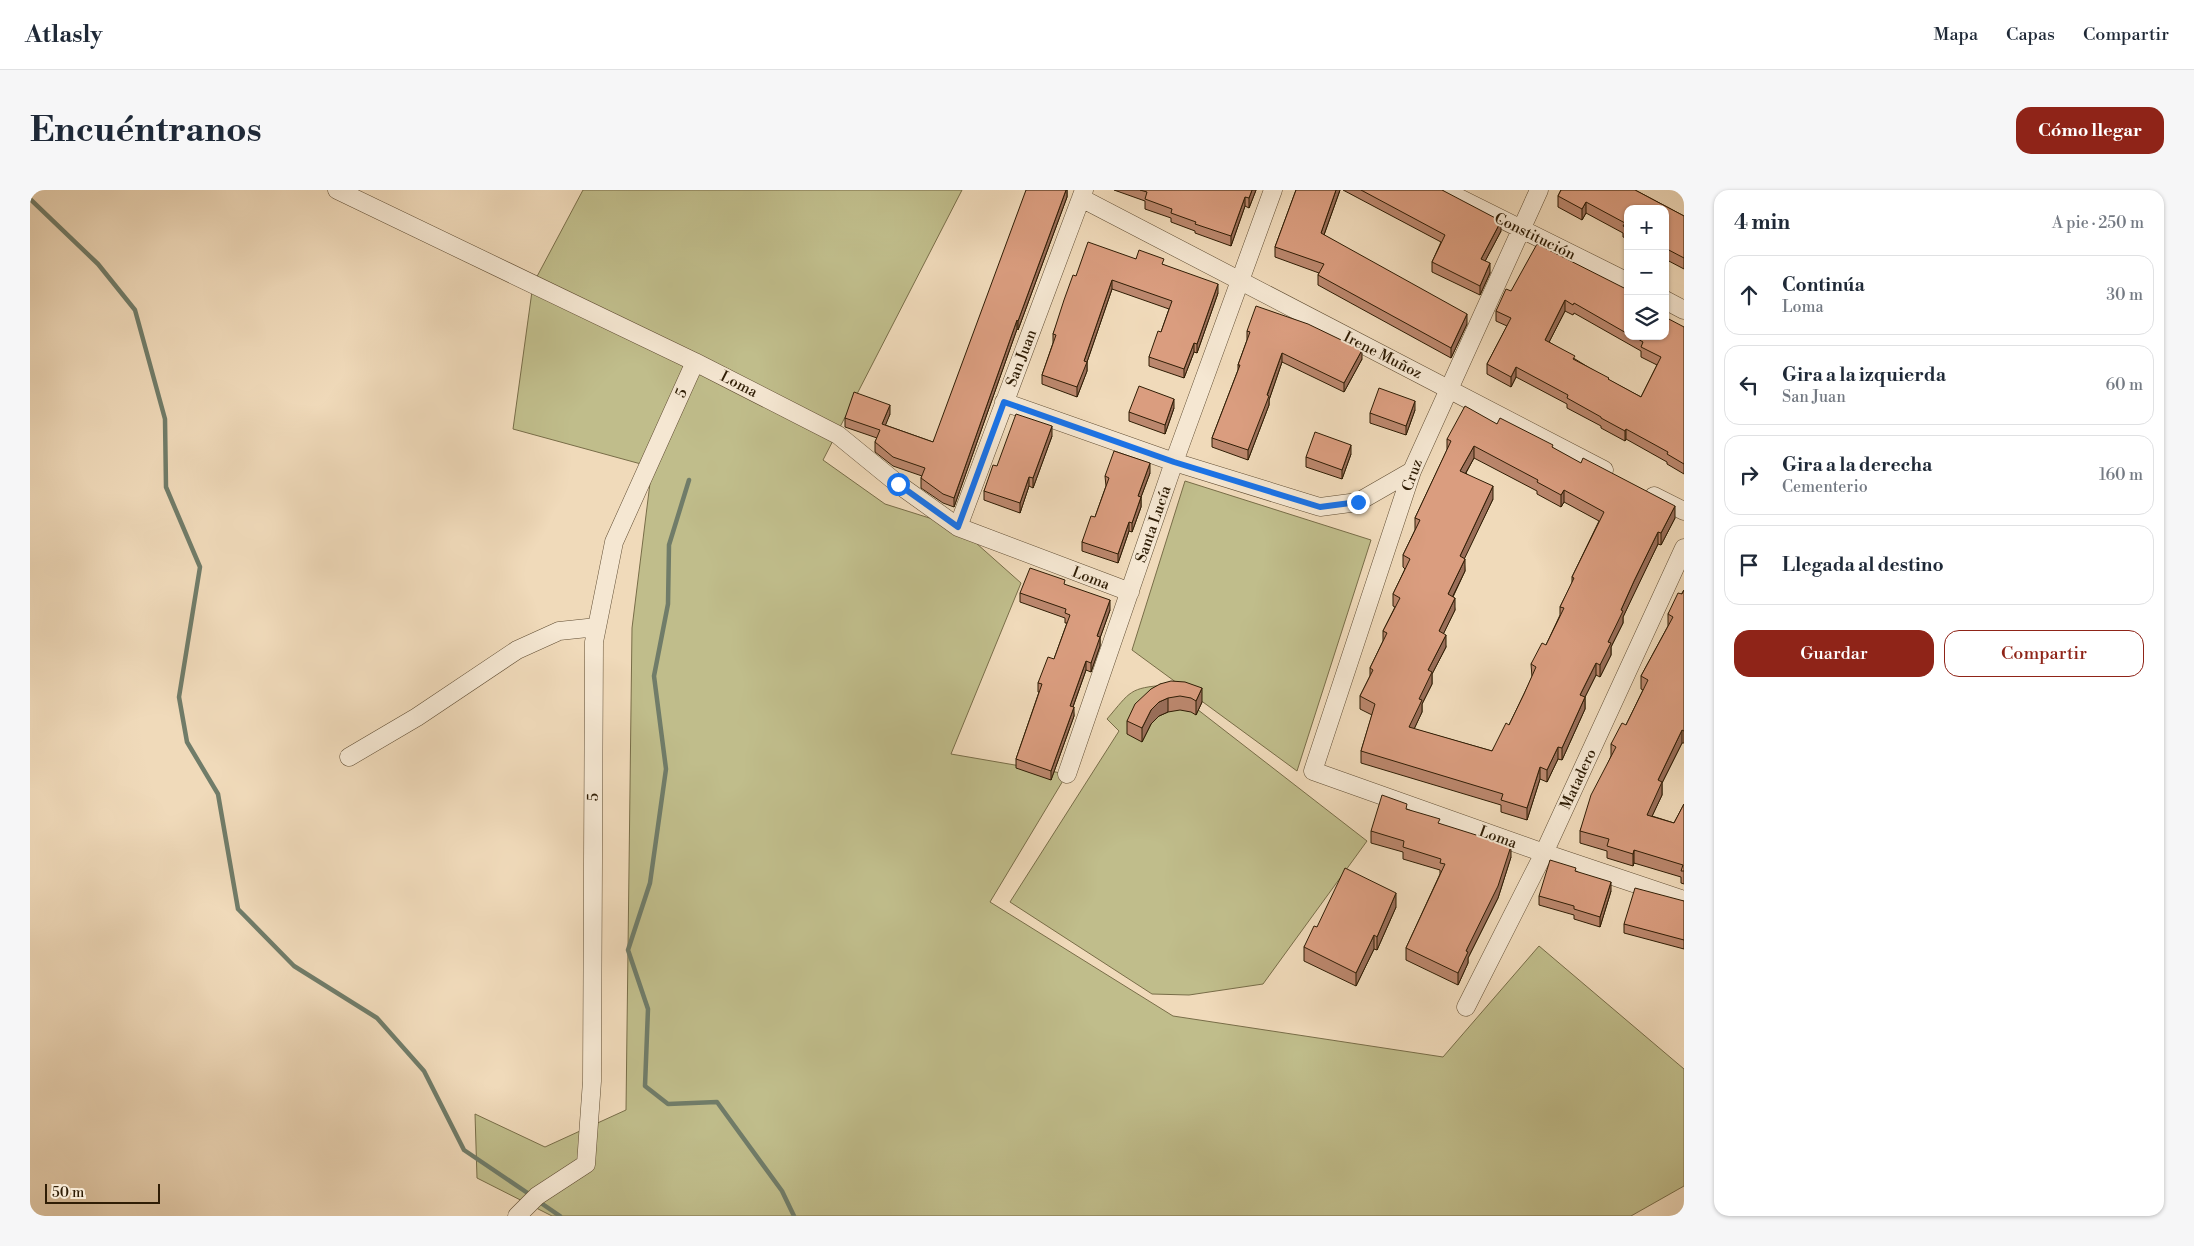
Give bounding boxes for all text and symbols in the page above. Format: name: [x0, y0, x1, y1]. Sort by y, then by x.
text: Atlasly: [25, 20, 102, 50]
text: Mapa: [1934, 23, 1978, 46]
text: Capas: [2006, 23, 2055, 46]
text: Compartir: [2083, 23, 2169, 46]
button: Cómo llegar: [2016, 107, 2164, 154]
text: Encuéntranos: [30, 109, 262, 152]
map controls: [1624, 205, 1669, 340]
button: +: [1624, 205, 1669, 250]
street label: Constitución: [1491, 209, 1579, 264]
text: 4 min: [1734, 210, 1790, 236]
text: A pie · 250 m: [2052, 213, 2144, 233]
button: −: [1624, 250, 1669, 295]
text: Continúa: [1782, 273, 1865, 297]
icon: ahead: [1735, 281, 1763, 309]
text: 30 m: [2106, 285, 2143, 305]
button: layers: [1624, 295, 1669, 340]
text: Loma: [1782, 297, 1824, 317]
street label: San Juan: [1002, 327, 1041, 389]
street label: Irene Muñoz: [1340, 328, 1425, 383]
text: Gira a la izquierda: [1782, 363, 1946, 387]
street label: Loma: [717, 367, 761, 402]
icon: left: [1735, 371, 1763, 399]
text: 60 m: [2105, 375, 2143, 395]
street label: 5: [671, 386, 692, 401]
text: San Juan: [1782, 387, 1846, 407]
text: Gira a la derecha: [1782, 453, 1932, 477]
street label: Cruz: [1398, 456, 1427, 494]
icon: right: [1735, 461, 1763, 489]
text: 160 m: [2099, 465, 2143, 485]
route start: [887, 473, 910, 496]
text: Cementerio: [1782, 477, 1868, 497]
street label: Santa Lucía: [1131, 483, 1176, 565]
route end: [1347, 491, 1370, 514]
icon: arrive: [1735, 551, 1763, 579]
text: Llegada al destino: [1782, 553, 1944, 577]
street label: Loma: [1069, 563, 1113, 594]
button: Guardar: [1734, 630, 1934, 677]
button: Compartir: [1944, 630, 2144, 677]
street label: Matadero: [1556, 746, 1601, 813]
street label: 5: [584, 793, 603, 801]
street label: Loma: [1476, 822, 1520, 853]
scale bar: [45, 1181, 160, 1204]
text: 50 m: [52, 1184, 84, 1202]

